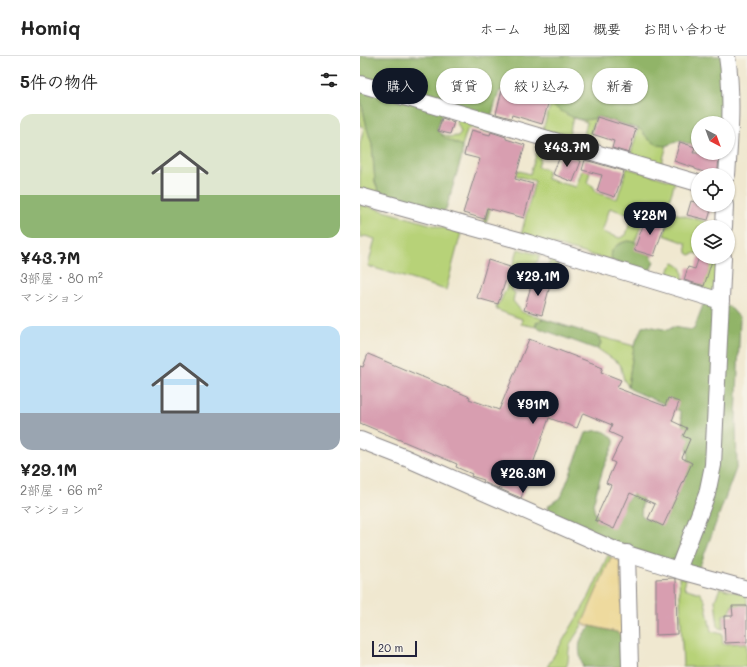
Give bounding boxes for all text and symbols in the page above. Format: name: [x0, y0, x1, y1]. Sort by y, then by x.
text: Homiq: [20, 15, 81, 40]
text: ホーム: [480, 19, 521, 38]
text: 地図: [543, 19, 571, 38]
text: 概要: [593, 19, 621, 38]
text: お問い合わせ: [643, 19, 727, 38]
chip: 購入: [372, 68, 428, 104]
chip: 賃貸: [436, 68, 492, 104]
chip: 絞り込み: [500, 68, 584, 104]
chip: 新着: [592, 68, 648, 104]
icon: filters: [318, 69, 340, 91]
text: 5件の物件: [20, 70, 98, 92]
north arrow: [691, 116, 735, 160]
map controls: [691, 116, 735, 264]
pin: ¥43.7M: [534, 134, 600, 168]
text: ¥43.7M: [544, 138, 590, 155]
icon: home: [144, 140, 216, 212]
button: locate: [691, 168, 735, 212]
pin: ¥28M: [626, 202, 674, 236]
text: ¥28M: [633, 206, 667, 223]
button: layers: [691, 220, 735, 264]
text: ¥43.7M: [20, 246, 81, 268]
pin: ¥29.1M: [505, 263, 571, 297]
text: ¥29.1M: [516, 267, 560, 284]
text: 3部屋 · 80 m²: [20, 269, 103, 286]
text: マンション: [20, 288, 84, 305]
icon: home: [144, 352, 216, 424]
pin: ¥91M: [509, 391, 557, 425]
text: ¥91M: [517, 395, 549, 412]
text: ¥29.1M: [20, 458, 77, 480]
pin: ¥26.3M: [490, 460, 556, 494]
text: ¥26.3M: [500, 464, 546, 481]
text: 2部屋 · 66 m²: [20, 481, 102, 498]
text: マンション: [20, 500, 84, 517]
scale bar: [372, 639, 417, 658]
text: 20 m: [378, 640, 403, 655]

